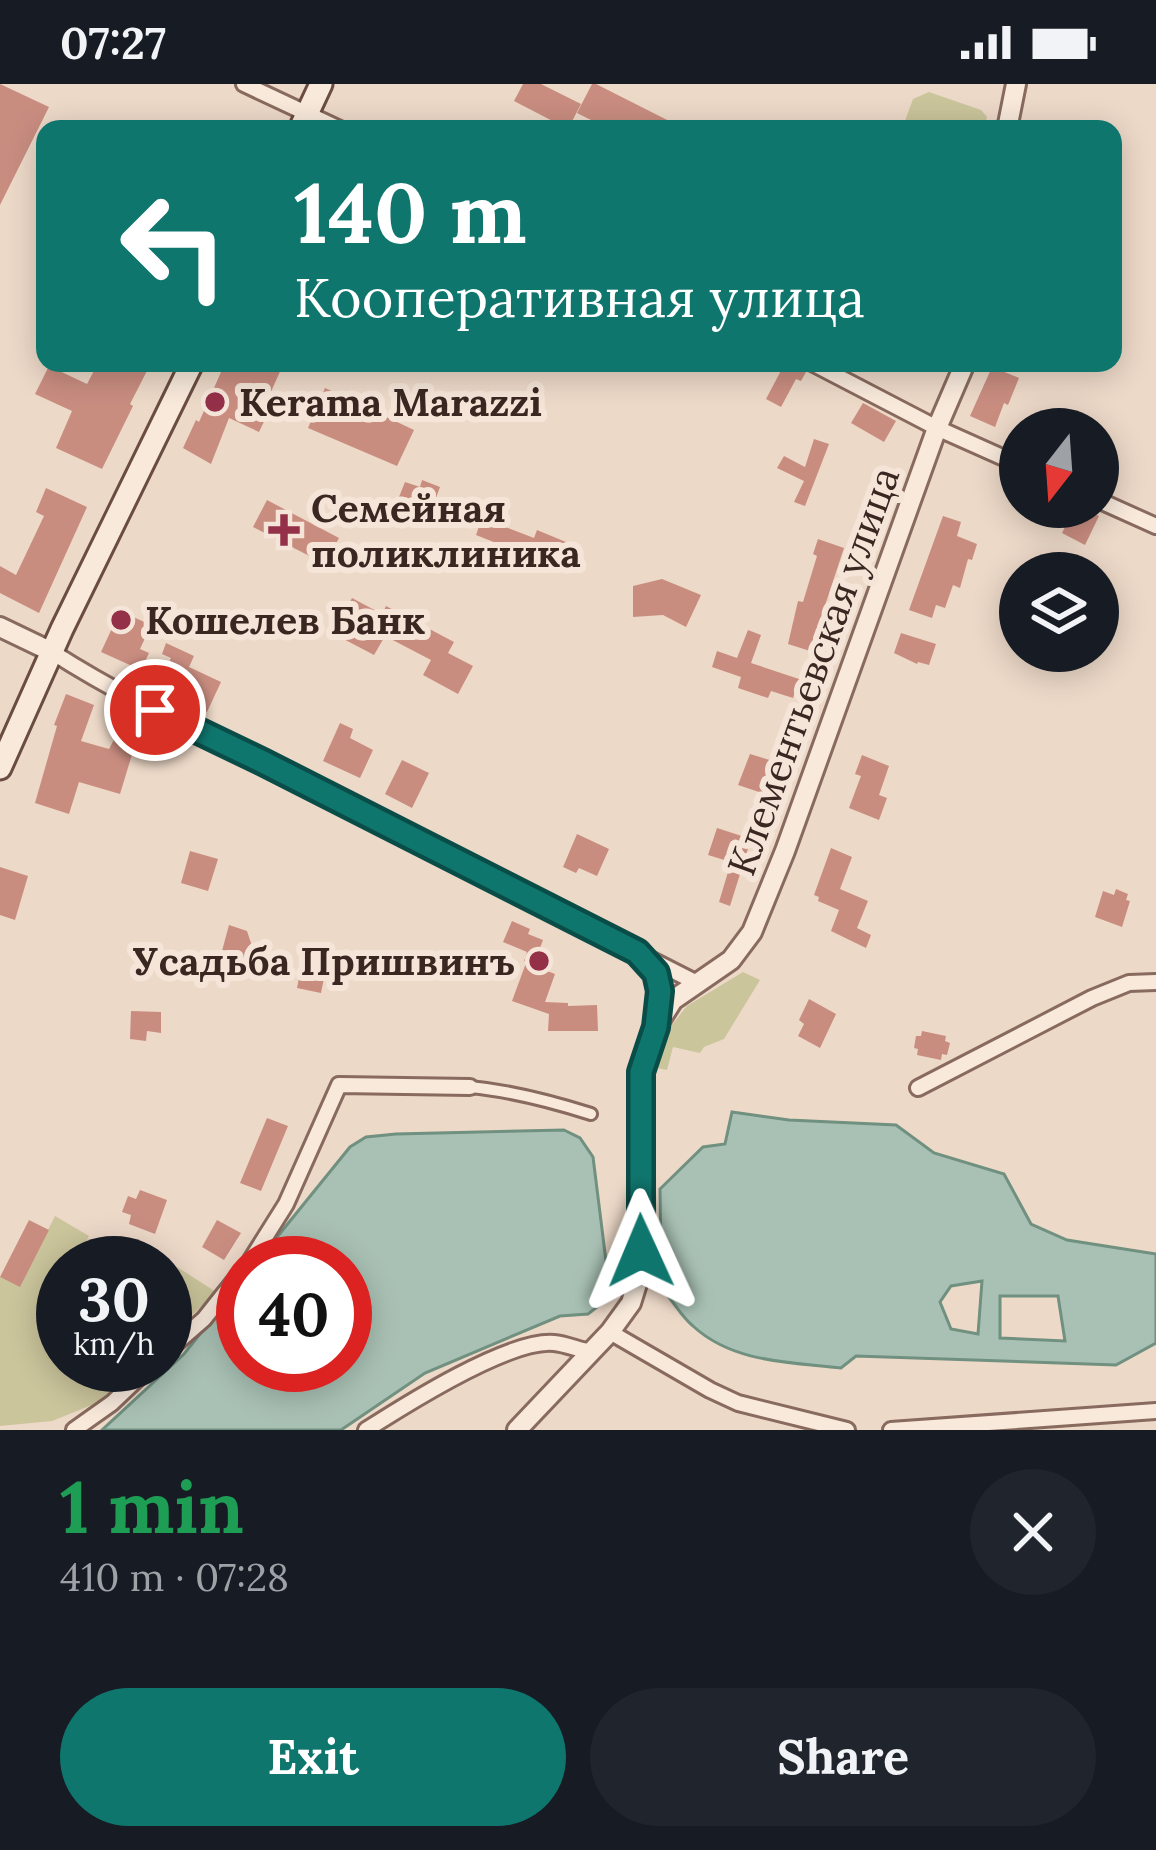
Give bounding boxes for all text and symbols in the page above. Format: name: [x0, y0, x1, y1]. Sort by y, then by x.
text: 07:27: [60, 14, 166, 71]
text: 140 m: [294, 158, 527, 266]
icon: left: [96, 168, 252, 324]
text: Кооперативная улица: [294, 263, 865, 332]
place label: Kerama Marazzi: [239, 377, 542, 427]
marker: Kerama Marazzi: [202, 389, 228, 415]
north arrow: [999, 408, 1119, 528]
map controls: [999, 408, 1119, 672]
street label: Клементьевская улица: [716, 460, 910, 882]
place label: Семейная поликлиника: [311, 483, 581, 578]
marker: Семейная поликлиника: [268, 514, 300, 546]
button: layers: [999, 552, 1119, 672]
place label: Кошелев Банк: [145, 595, 425, 645]
marker: Кошелев Банк: [108, 607, 134, 633]
pin: [104, 659, 206, 761]
icon: arrive: [122, 677, 188, 743]
place label: Усадьба Пришвинъ: [133, 936, 515, 986]
marker: Усадьба Пришвинъ: [526, 948, 552, 974]
position arrow: [578, 1188, 704, 1314]
speed limit sign: 40: [216, 1236, 372, 1392]
text: 30: [78, 1261, 150, 1337]
text: km/h: [73, 1325, 155, 1363]
text: 1 min: [60, 1461, 244, 1553]
button: close: [970, 1469, 1096, 1595]
text: 410 m · 07:28: [60, 1552, 289, 1602]
button: Exit: [60, 1688, 566, 1826]
button: Share: [590, 1688, 1096, 1826]

